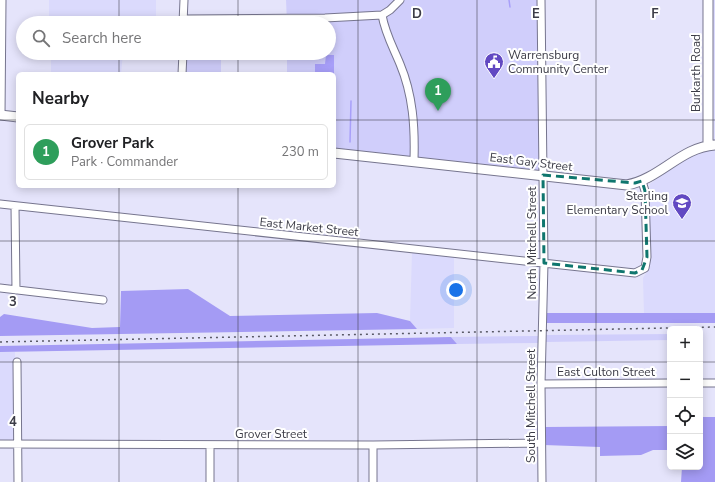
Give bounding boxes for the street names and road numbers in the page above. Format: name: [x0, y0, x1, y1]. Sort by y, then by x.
street label: Burkarth Road: [688, 34, 704, 112]
street label: East Gay Street: [489, 149, 574, 175]
street label: North Mitchell Street: [524, 186, 540, 300]
street label: East Market Street: [259, 214, 360, 240]
street label: South Mitchell Street: [523, 348, 539, 463]
street label: East Culton Street: [557, 364, 656, 380]
street label: Grover Street: [235, 426, 308, 442]

